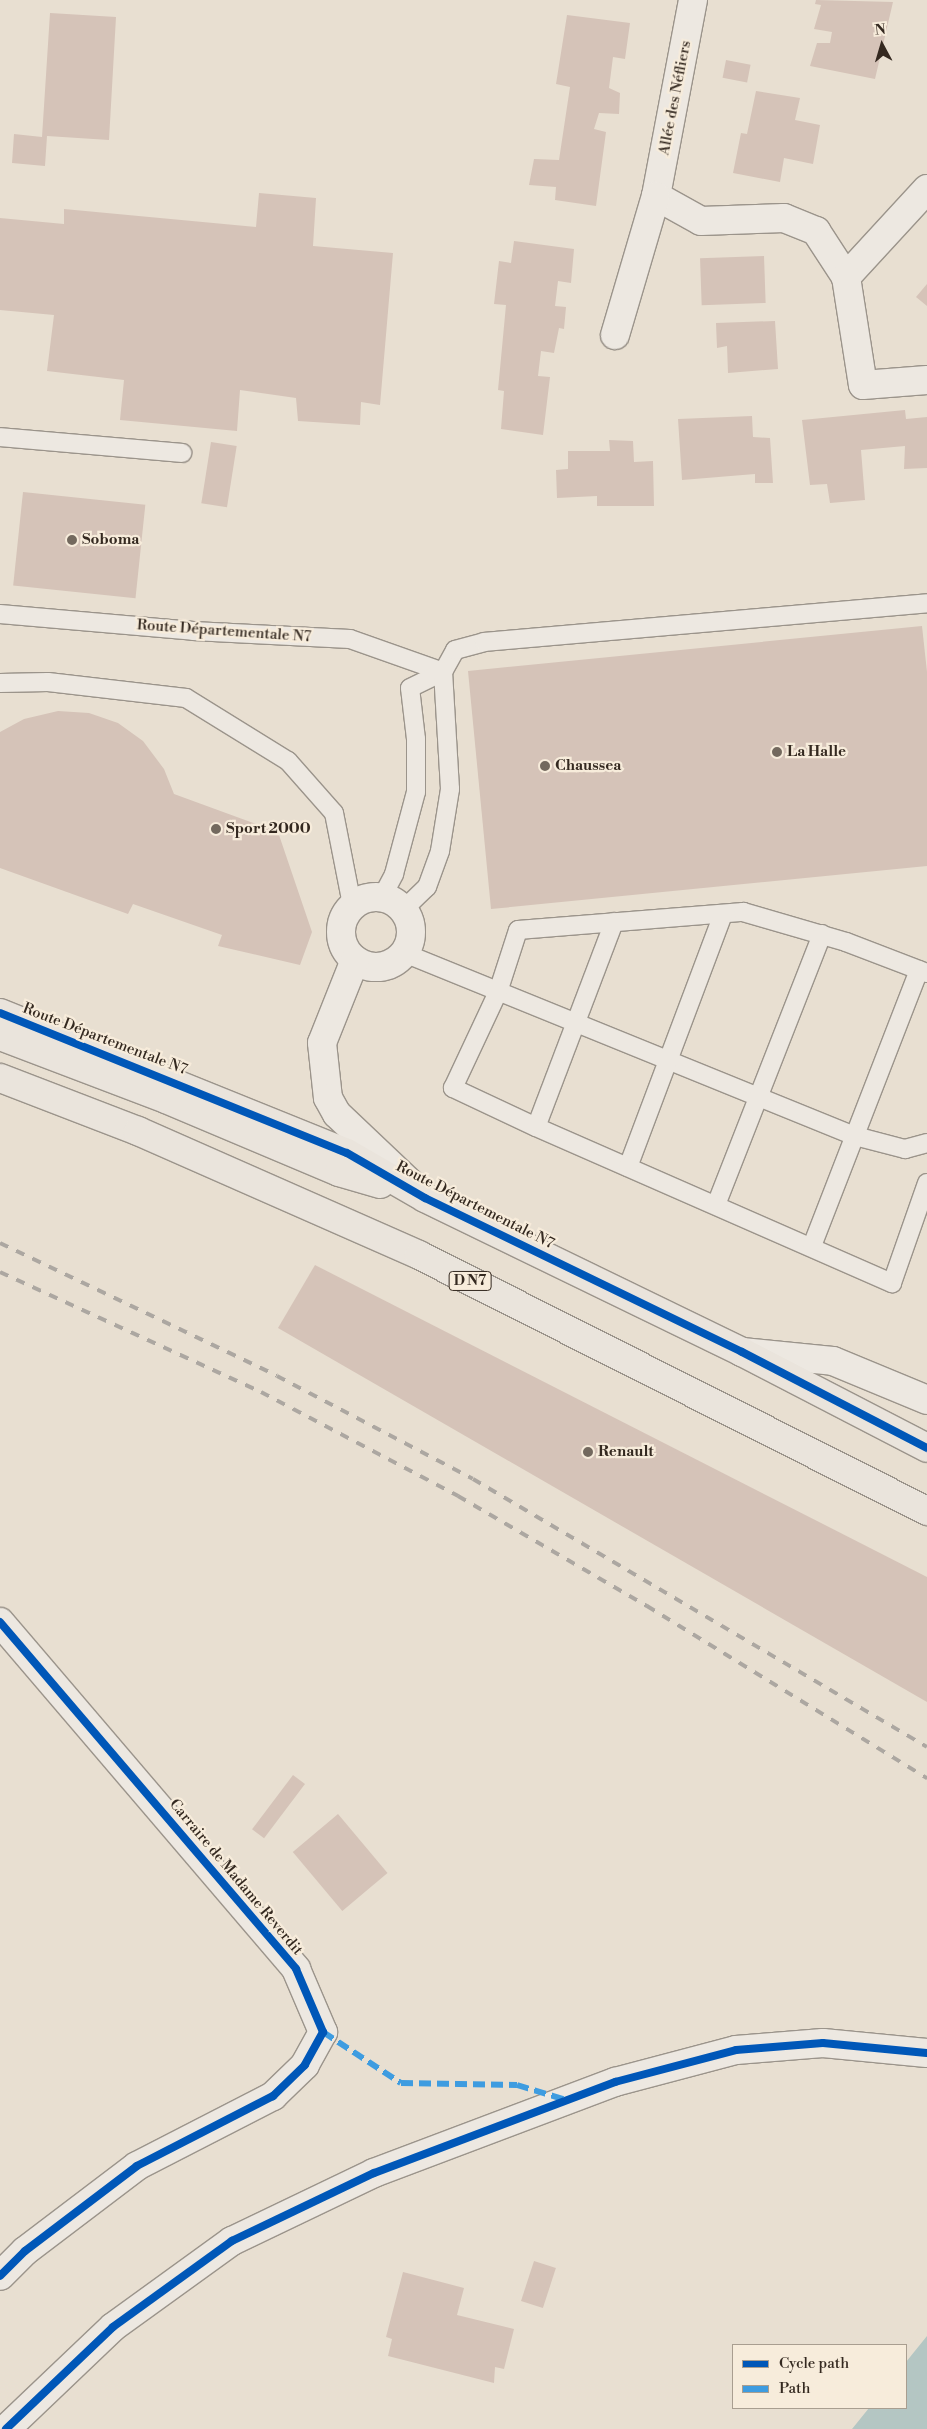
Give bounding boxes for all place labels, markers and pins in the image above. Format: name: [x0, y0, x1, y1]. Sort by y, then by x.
place label: Soboma: [82, 531, 139, 549]
marker: Soboma: [66, 534, 78, 546]
place label: La Halle: [787, 743, 846, 761]
marker: La Halle: [771, 746, 783, 758]
place label: Chaussea: [555, 757, 621, 775]
marker: Chaussea: [539, 760, 551, 772]
place label: Sport 2000: [226, 820, 311, 838]
marker: Sport 2000: [210, 823, 222, 835]
place label: Renault: [598, 1443, 654, 1461]
marker: Renault: [582, 1446, 594, 1458]

